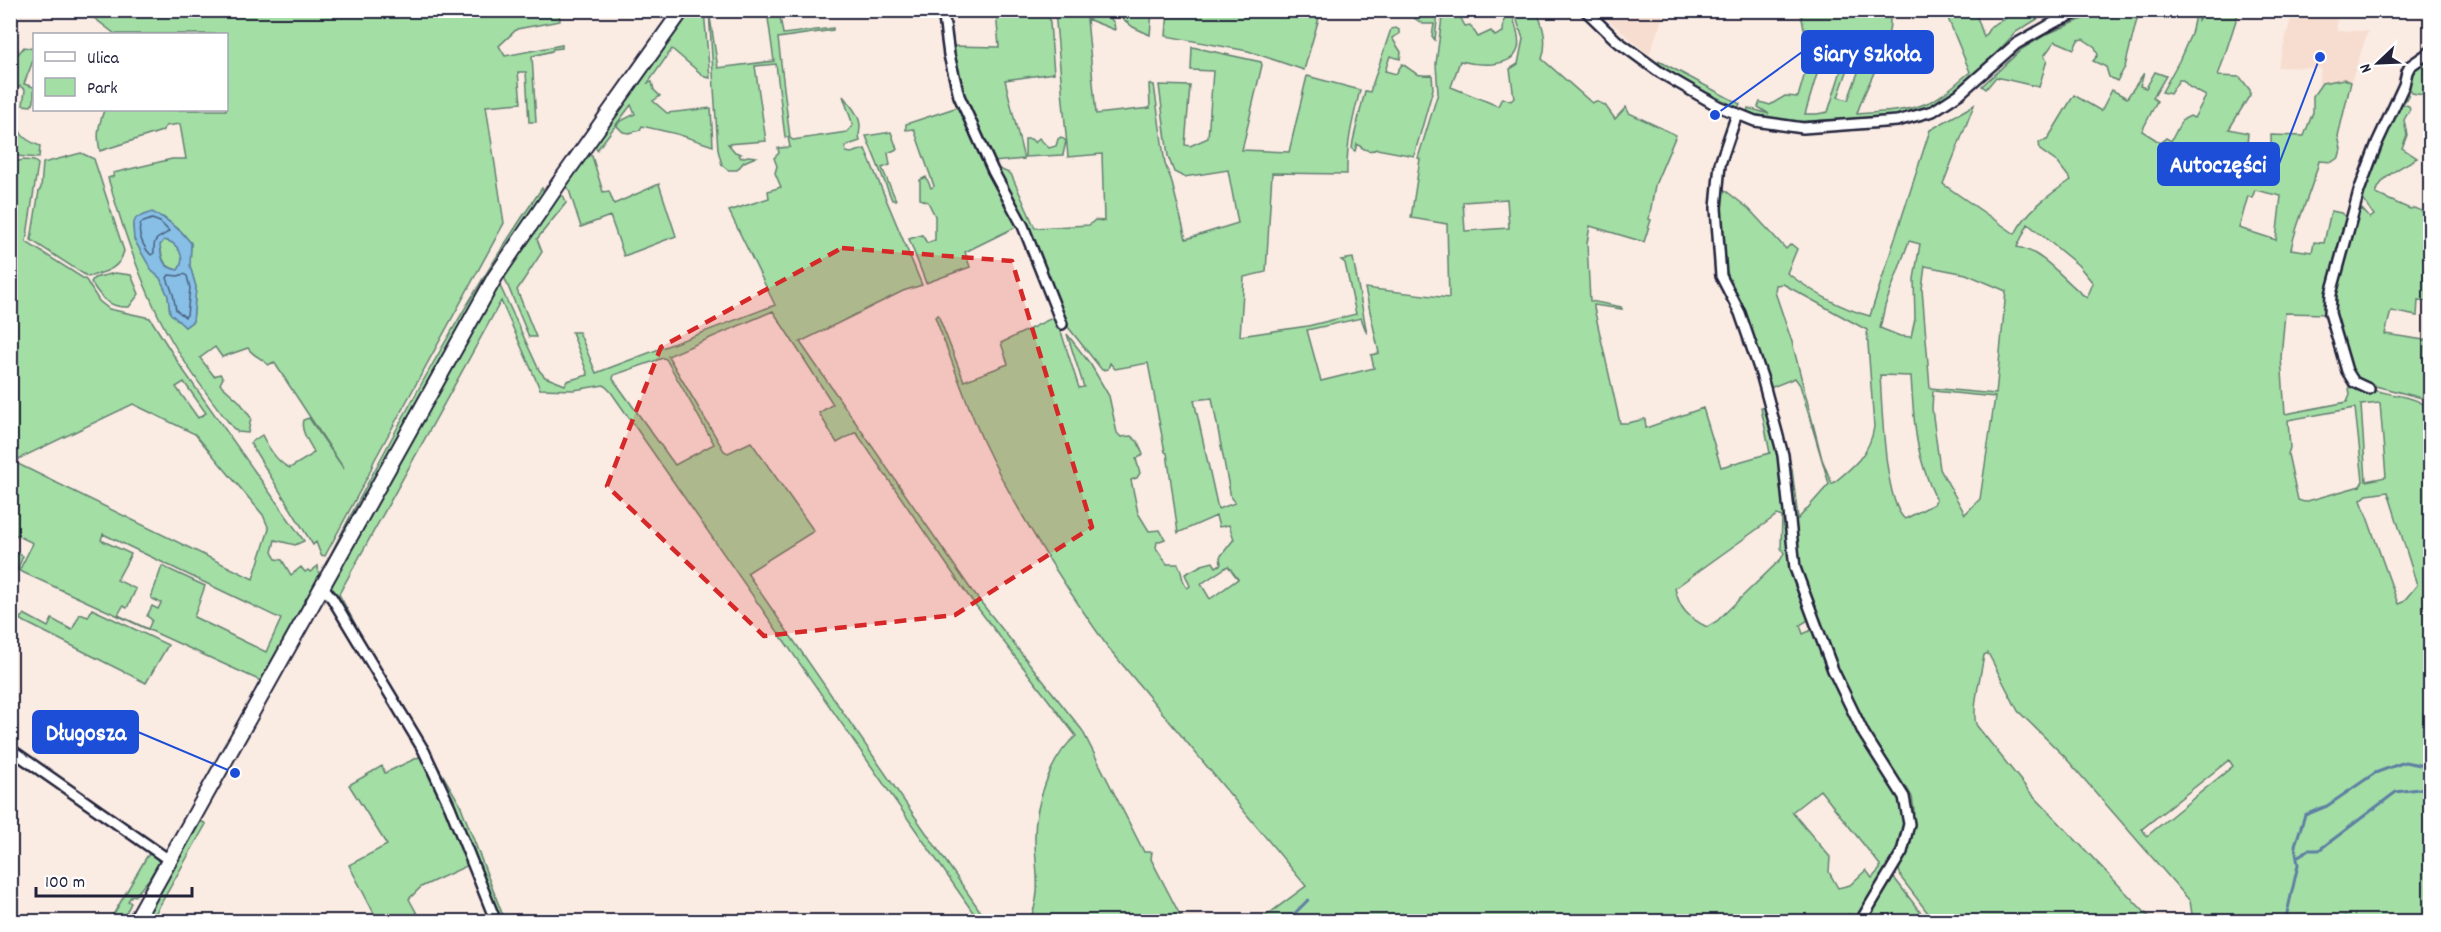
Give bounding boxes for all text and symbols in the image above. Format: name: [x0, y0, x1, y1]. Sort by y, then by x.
callout: Siary Szkoła: [1802, 31, 1933, 73]
legend: [33, 33, 228, 111]
north arrow: [2348, 33, 2408, 93]
text: Siary Szkoła: [1813, 39, 1922, 73]
text: Ulica: [87, 47, 119, 72]
text: N: [2354, 60, 2379, 76]
text: Park: [87, 77, 118, 102]
callout: Autoczęści: [2158, 143, 2279, 185]
text: Autoczęści: [2170, 150, 2267, 184]
callout: Długosza: [33, 711, 138, 753]
text: Długosza: [46, 718, 127, 752]
scale bar: [36, 860, 192, 898]
text: 100 m: [45, 871, 85, 896]

